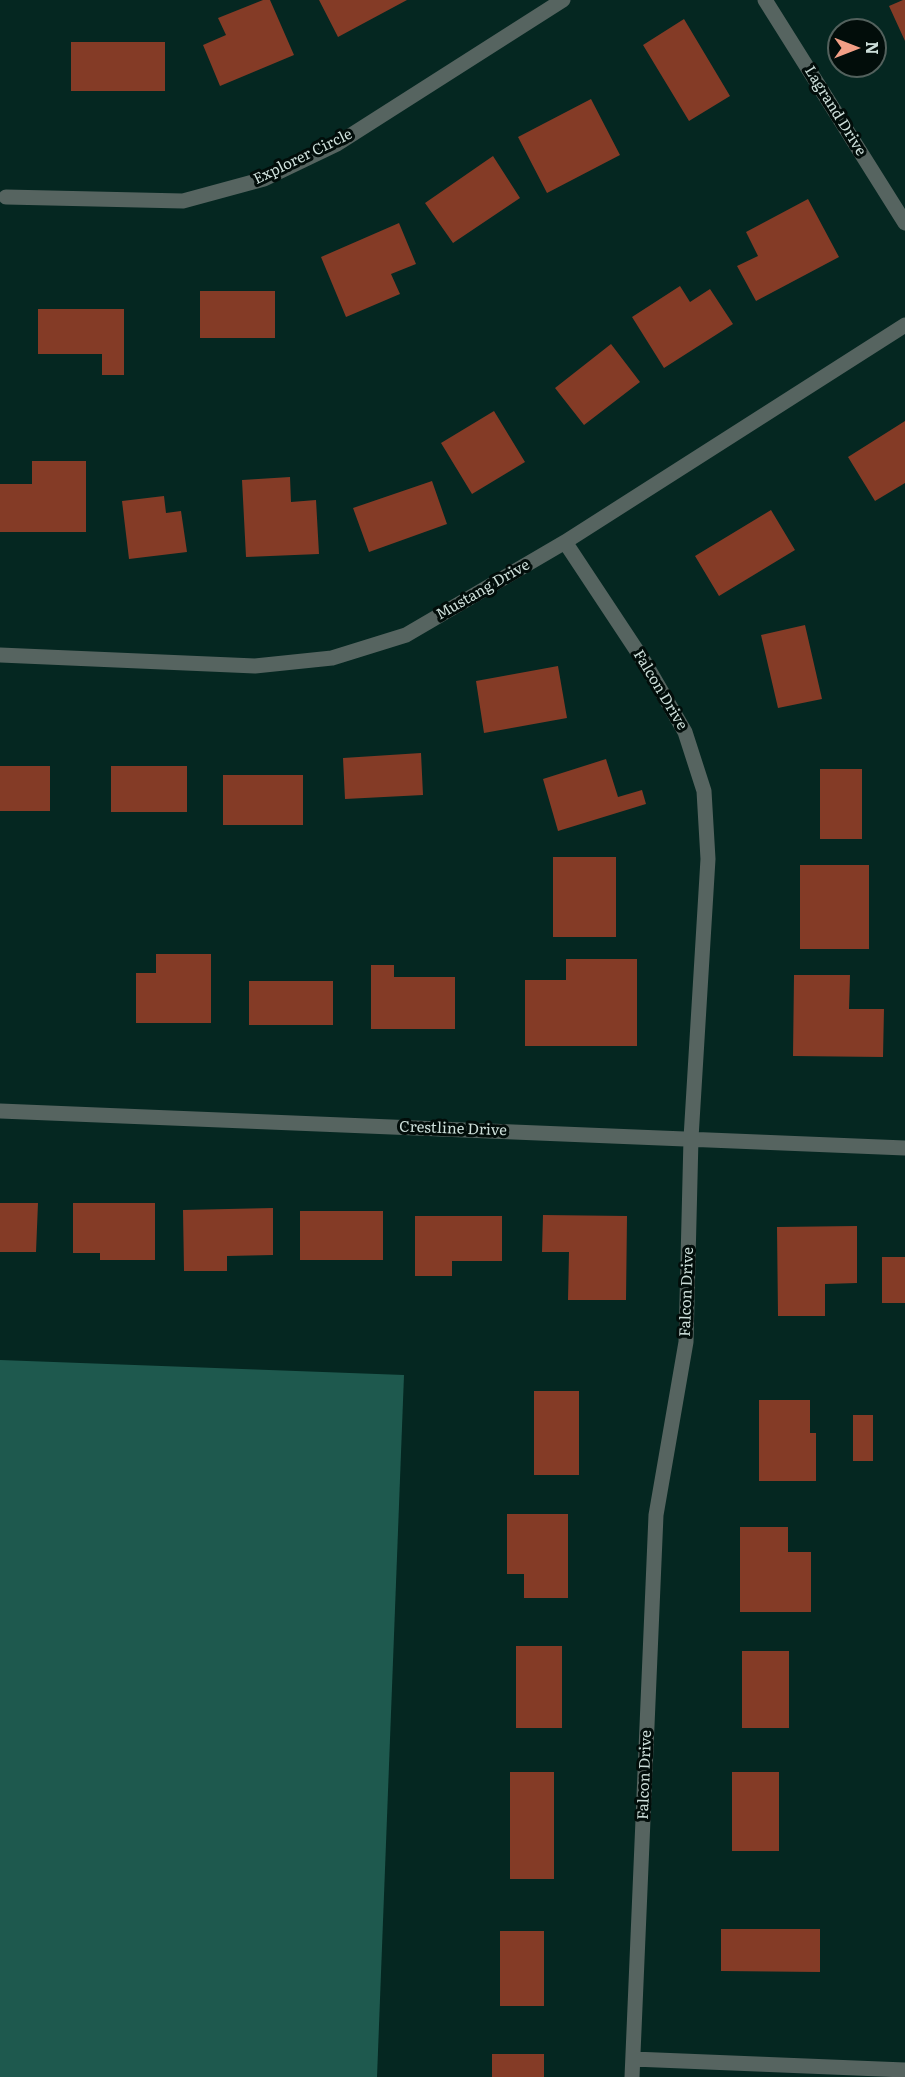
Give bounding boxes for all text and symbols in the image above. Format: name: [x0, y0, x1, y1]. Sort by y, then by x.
north arrow: [827, 18, 887, 78]
text: N: [861, 41, 885, 55]
street label: Lagrand Drive: [800, 63, 870, 159]
street label: Explorer Circle: [251, 125, 355, 189]
street label: Mustang Drive: [433, 556, 533, 624]
street label: Falcon Drive: [629, 647, 691, 733]
street label: Crestline Drive: [399, 1118, 507, 1140]
street label: Falcon Drive: [676, 1247, 698, 1337]
street label: Falcon Drive: [634, 1730, 656, 1820]

